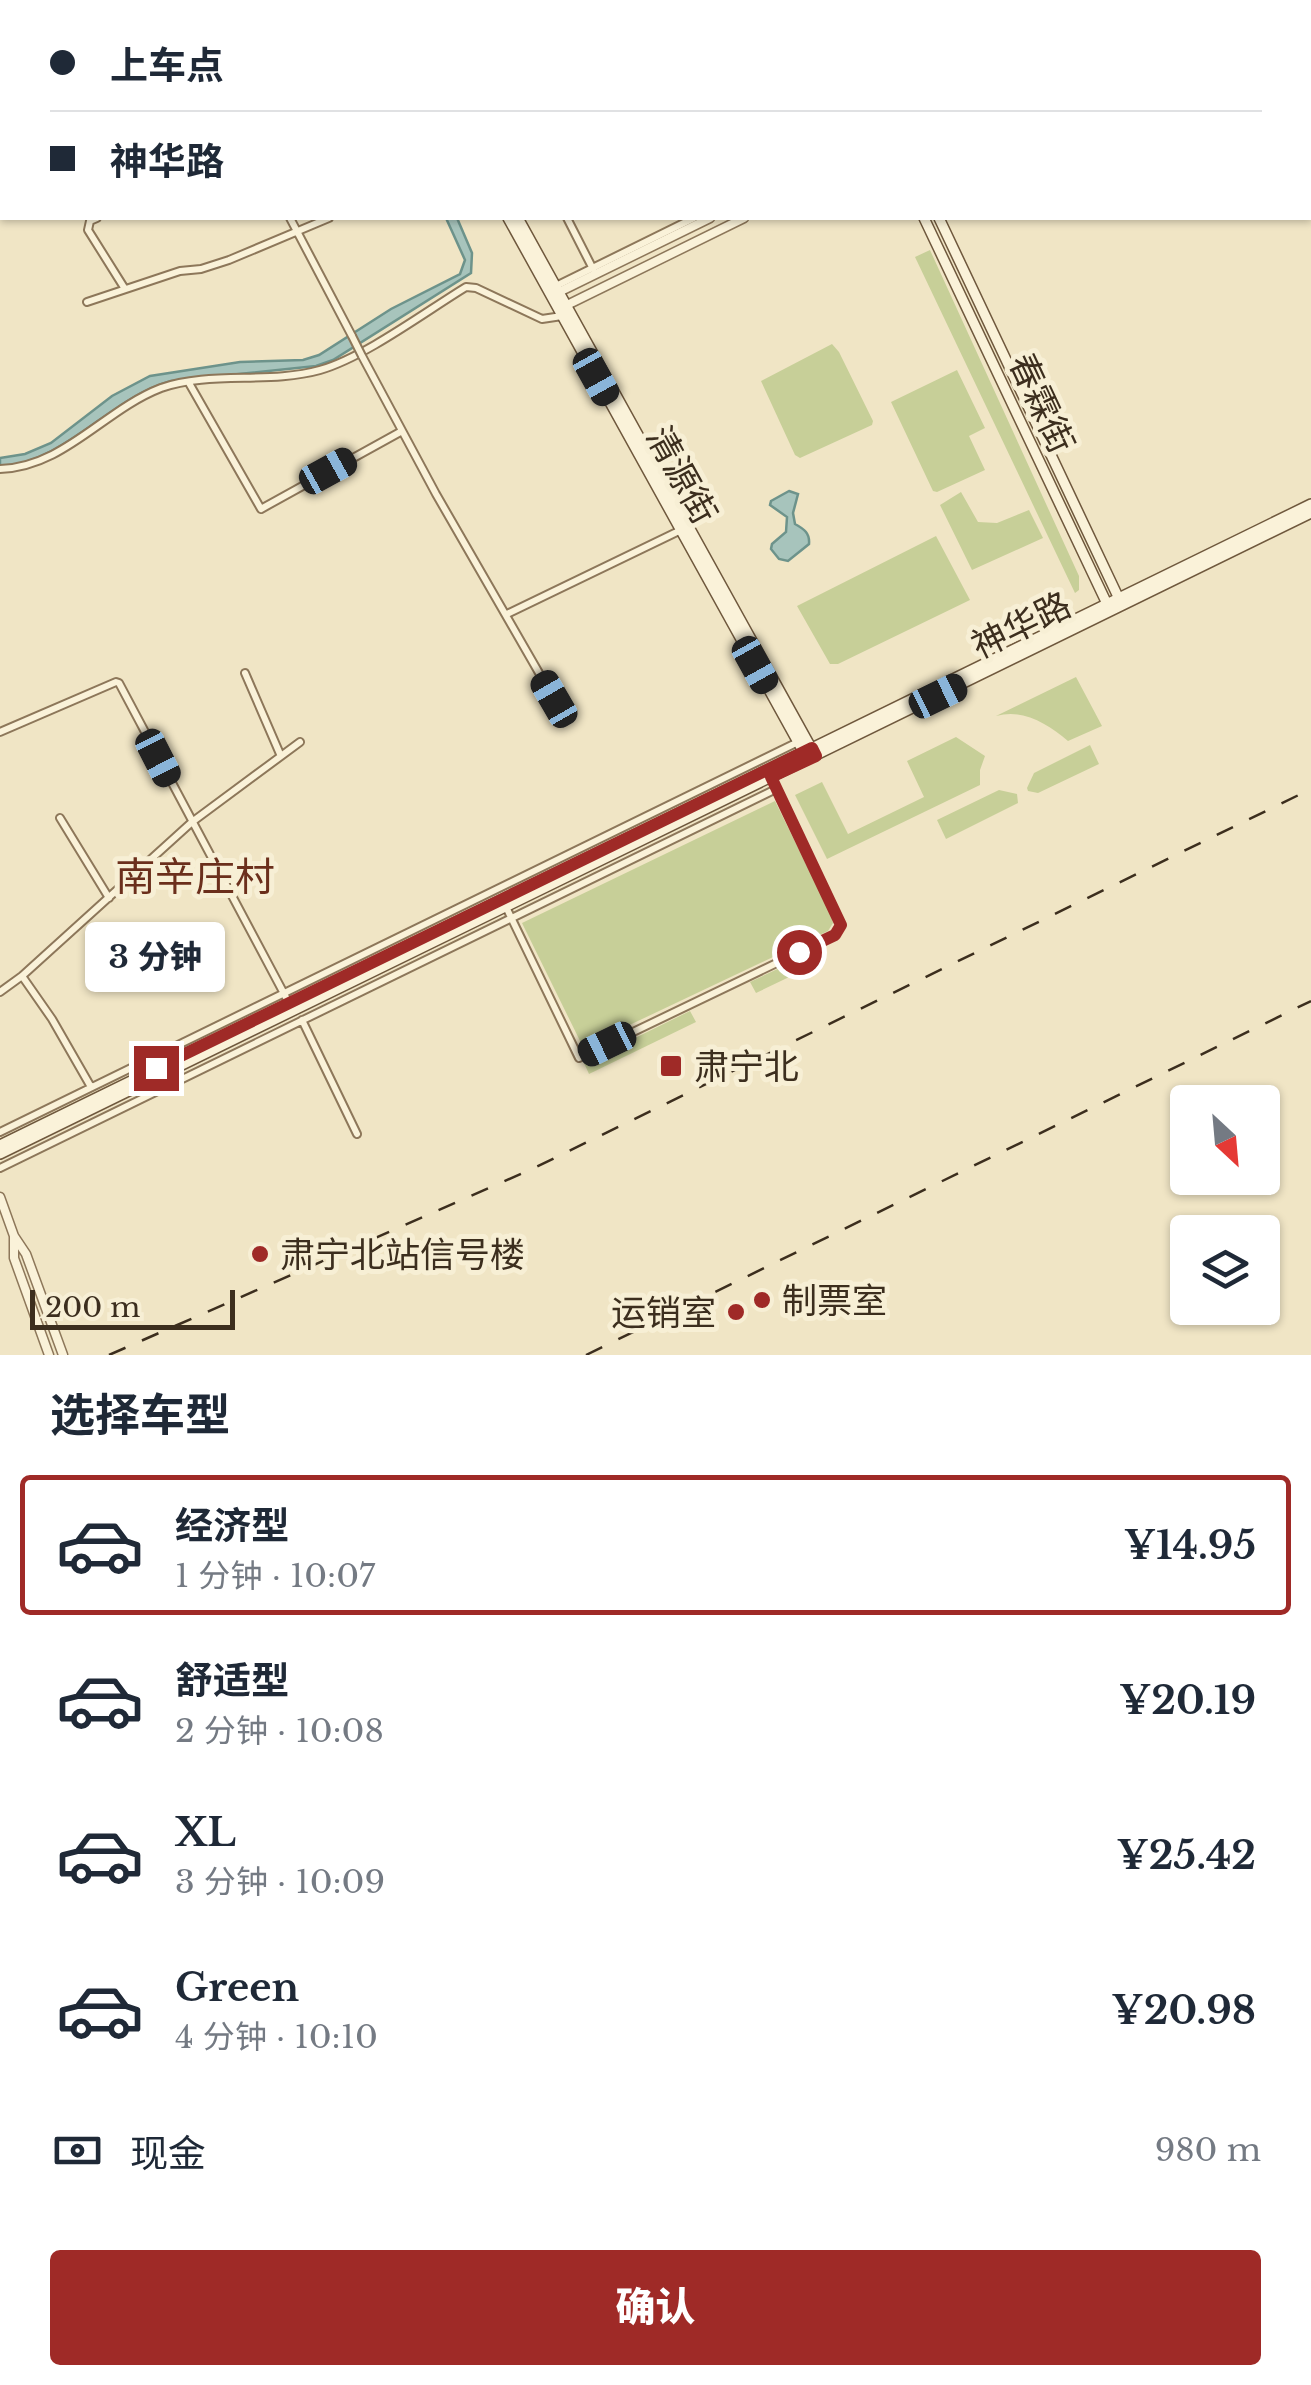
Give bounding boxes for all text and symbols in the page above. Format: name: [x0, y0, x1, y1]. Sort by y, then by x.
text: 上车点: [110, 42, 224, 89]
text: 神华路: [110, 138, 224, 185]
car: [568, 343, 624, 411]
street label: 春霖街: [1000, 346, 1084, 460]
street label: 清源街: [638, 419, 726, 531]
car: [294, 443, 362, 499]
street label: 神华路: [964, 583, 1078, 667]
car: [727, 631, 783, 699]
car: [526, 666, 582, 732]
car: [904, 669, 972, 723]
car: [131, 724, 185, 792]
district label: 南辛庄村: [115, 852, 275, 902]
callout: 3 分钟: [86, 923, 226, 993]
route start: [777, 930, 822, 975]
text: 3 分钟: [109, 937, 201, 977]
car: [573, 1017, 641, 1071]
place label: 肃宁北: [694, 1045, 799, 1088]
route end: [134, 1046, 179, 1091]
marker: 肃宁北: [658, 1053, 684, 1079]
north arrow: [1170, 1085, 1280, 1195]
map controls: [1170, 1085, 1280, 1325]
button: layers: [1170, 1215, 1280, 1325]
place label: 肃宁北站信号楼: [280, 1233, 525, 1276]
marker: 肃宁北站信号楼: [249, 1243, 271, 1265]
place label: 制票室: [782, 1279, 887, 1322]
scale bar: [30, 1285, 235, 1330]
marker: 制票室: [751, 1289, 773, 1311]
text: 200 m: [45, 1290, 140, 1325]
place label: 运销室: [611, 1291, 716, 1334]
marker: 运销室: [725, 1301, 747, 1323]
text: 选择车型: [50, 1387, 230, 1443]
icon: car: [55, 1500, 145, 1590]
text: 经济型: [175, 1502, 289, 1549]
text: ¥14.95: [1124, 1522, 1256, 1569]
text: 1 分钟 · 10:07: [175, 1556, 375, 1596]
icon: car: [55, 1655, 145, 1745]
text: 舒适型: [175, 1657, 289, 1704]
text: ¥20.19: [1119, 1677, 1256, 1724]
text: 2 分钟 · 10:08: [175, 1711, 384, 1751]
text: XL: [175, 1809, 236, 1856]
icon: car: [55, 1810, 145, 1900]
text: ¥25.42: [1116, 1832, 1256, 1879]
text: 3 分钟 · 10:09: [175, 1862, 385, 1902]
text: Green: [175, 1964, 299, 2011]
icon: car: [55, 1965, 145, 2055]
text: ¥20.98: [1111, 1987, 1256, 2034]
text: 4 分钟 · 10:10: [175, 2017, 378, 2057]
icon: cash: [50, 2123, 105, 2178]
text: 现金: [130, 2130, 206, 2177]
text: 980 m: [1155, 2130, 1261, 2170]
button: 确认: [50, 2250, 1261, 2365]

